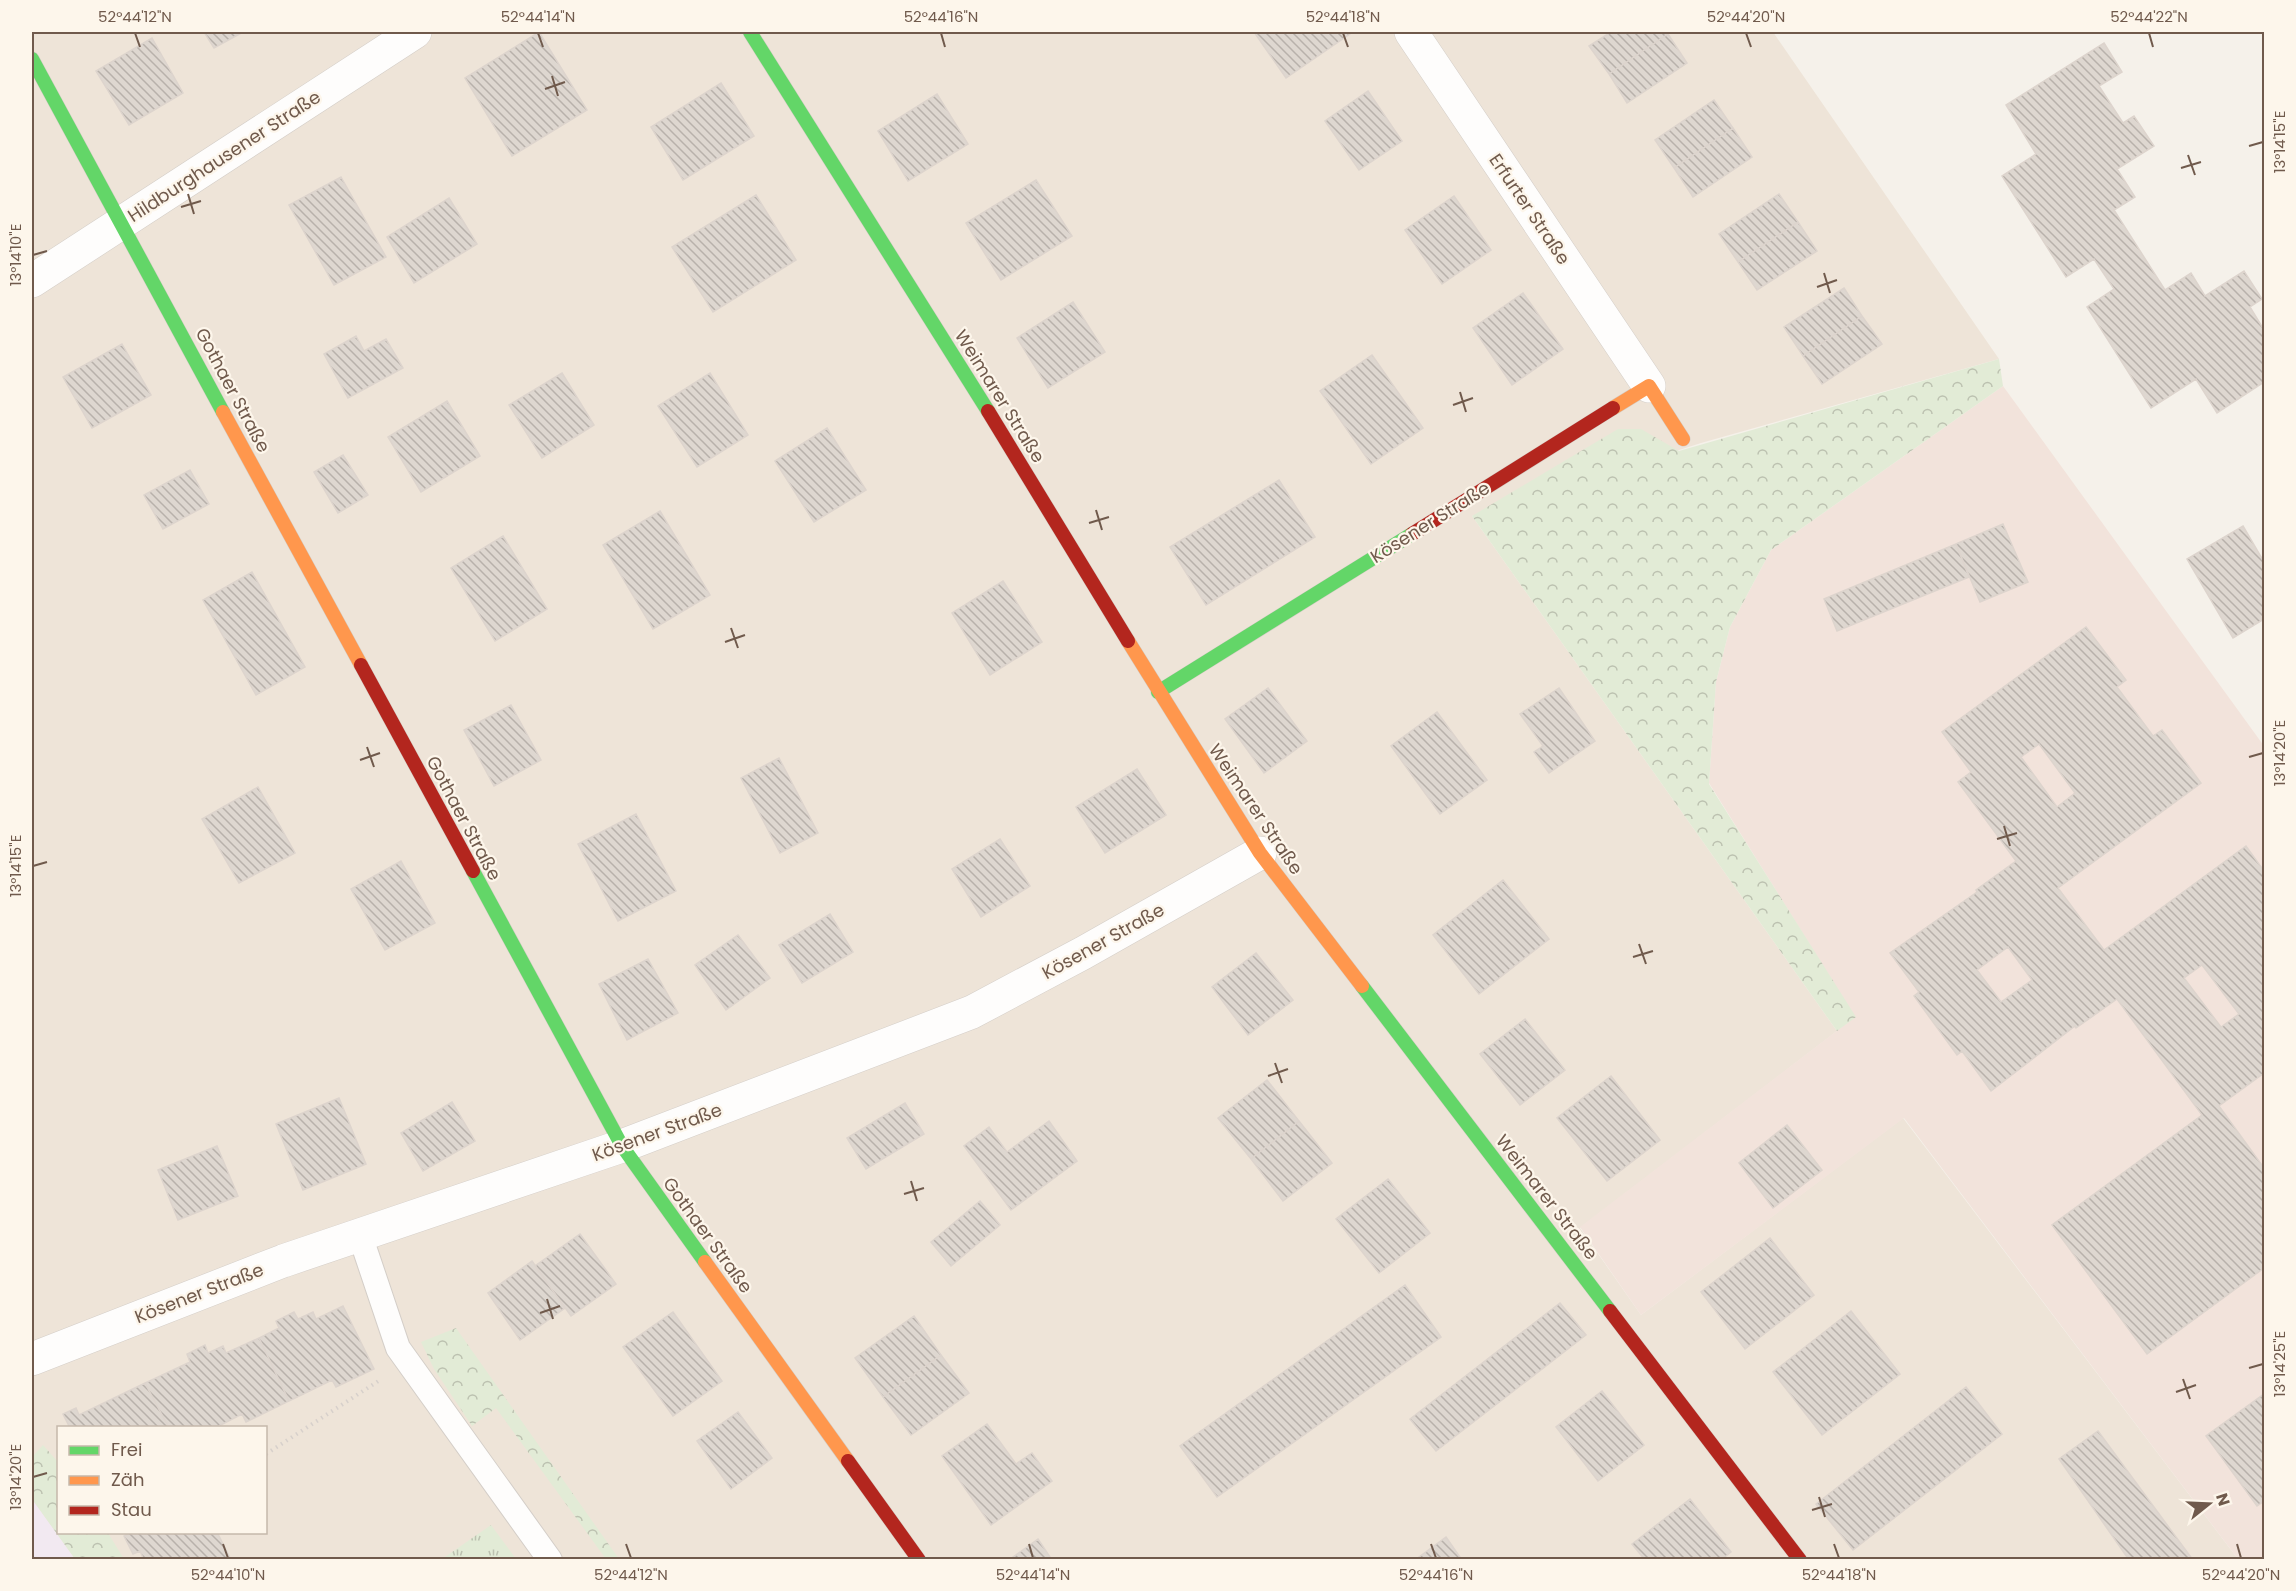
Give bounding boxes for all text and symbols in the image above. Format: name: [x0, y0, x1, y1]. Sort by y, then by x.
text: 52°44'12"N: [98, 6, 172, 27]
text: 52°44'14"N: [501, 6, 575, 27]
text: 52°44'16"N: [904, 6, 978, 27]
text: 52°44'18"N: [1306, 6, 1380, 27]
text: 52°44'20"N: [1707, 6, 1785, 27]
text: 52°44'22"N: [2110, 6, 2188, 27]
street label: Hildburghausener Straße: [123, 84, 325, 228]
text: 13°14'15"E: [2269, 111, 2290, 173]
street label: Erfurter Straße: [1484, 149, 1576, 269]
text: 13°14'10"E: [5, 224, 26, 286]
street label: Gothaer Straße: [190, 323, 276, 457]
street label: Weimarer Straße: [949, 325, 1051, 467]
street label: Kösener Straße: [1366, 475, 1494, 569]
text: 13°14'20"E: [2269, 720, 2290, 786]
street label: Weimarer Straße: [1203, 739, 1309, 879]
street label: Gothaer Straße: [421, 751, 507, 885]
text: 13°14'15"E: [5, 835, 26, 897]
street label: Kösener Straße: [1037, 897, 1169, 985]
street label: Kösener Straße: [589, 1097, 725, 1167]
street label: Weimarer Straße: [1490, 1129, 1604, 1265]
street label: Gothaer Straße: [657, 1172, 759, 1298]
street label: Kösener Straße: [131, 1257, 267, 1329]
text: 13°14'25"E: [2269, 1331, 2290, 1397]
legend: [57, 1426, 267, 1534]
text: Frei: [111, 1437, 142, 1462]
text: 13°14'20"E: [5, 1444, 26, 1510]
text: Zäh: [111, 1467, 144, 1492]
north arrow: [2179, 1474, 2239, 1534]
text: N: [2210, 1490, 2236, 1509]
text: Stau: [111, 1497, 152, 1522]
text: 52°44'10"N: [191, 1564, 265, 1585]
text: 52°44'12"N: [594, 1564, 668, 1585]
text: 52°44'14"N: [996, 1564, 1070, 1585]
text: 52°44'16"N: [1399, 1564, 1473, 1585]
text: 52°44'18"N: [1802, 1564, 1876, 1585]
text: 52°44'20"N: [2202, 1564, 2280, 1585]

